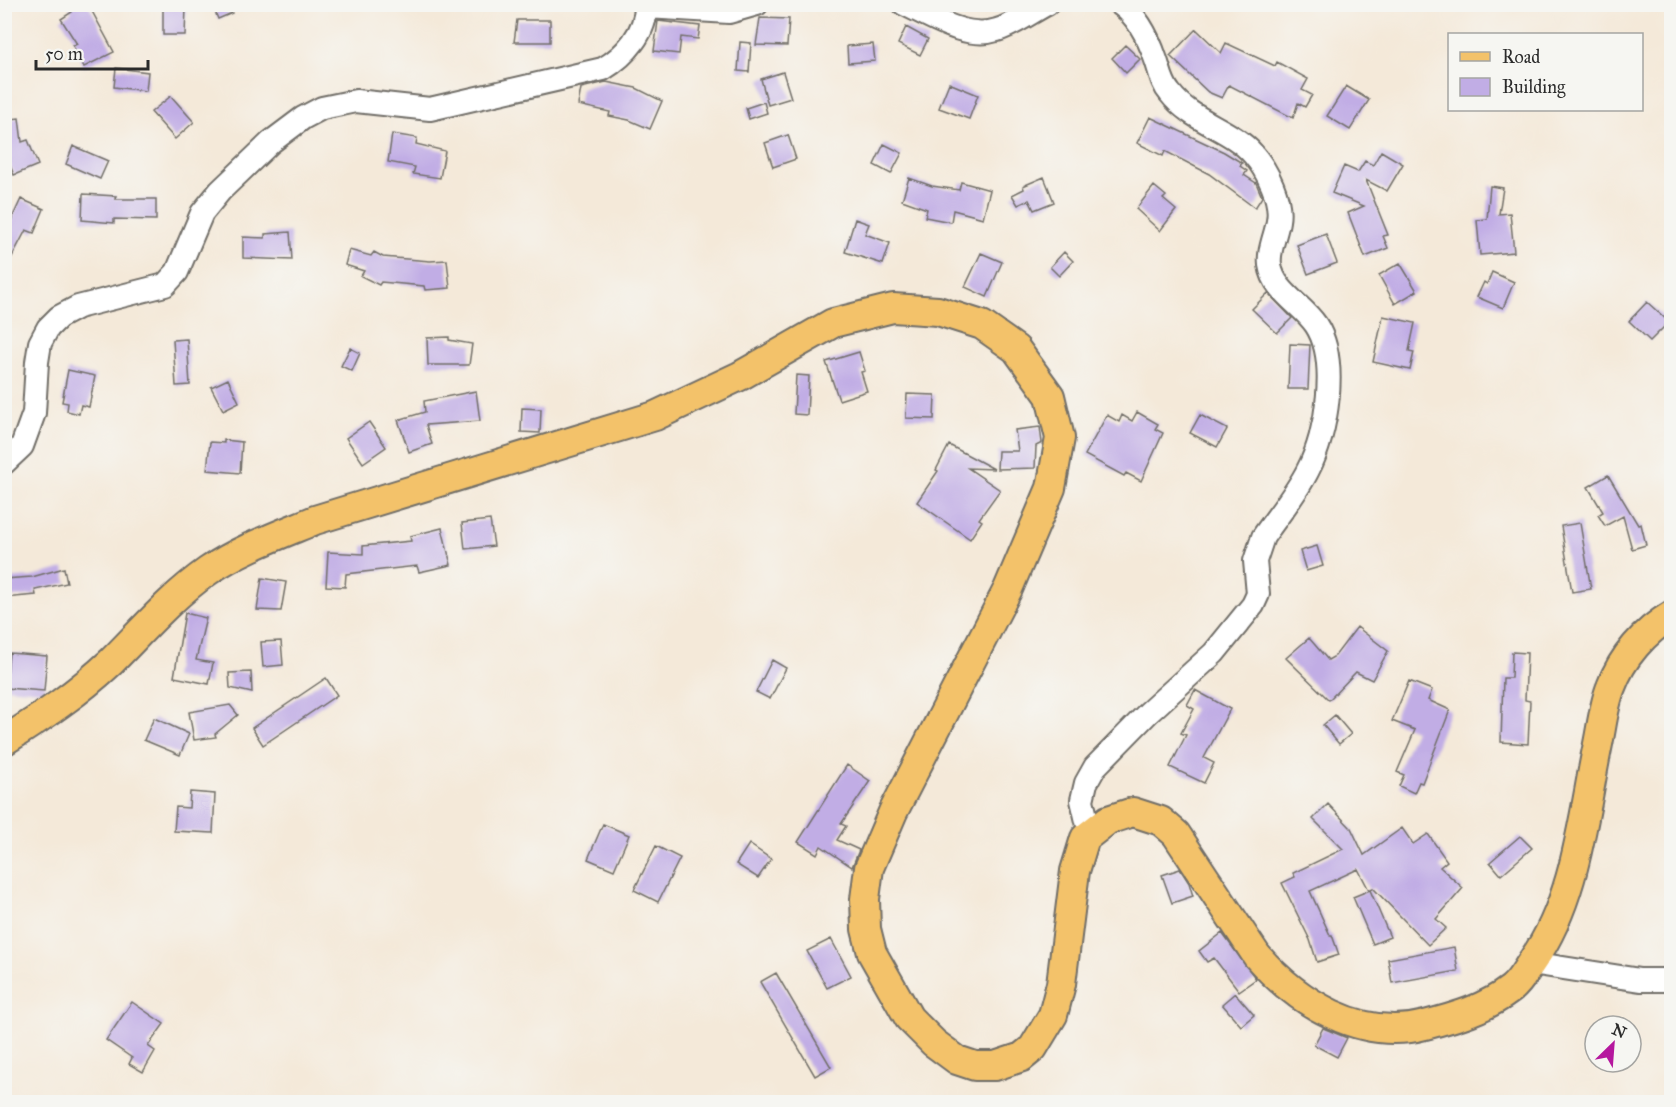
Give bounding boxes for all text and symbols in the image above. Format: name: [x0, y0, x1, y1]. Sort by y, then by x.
scale bar: [36, 33, 148, 71]
legend: [1448, 33, 1643, 111]
text: 50 m: [45, 43, 83, 65]
text: Road: [1502, 46, 1540, 68]
text: Building: [1502, 76, 1566, 99]
north arrow: [1583, 1014, 1643, 1074]
text: N: [1609, 1019, 1630, 1043]

